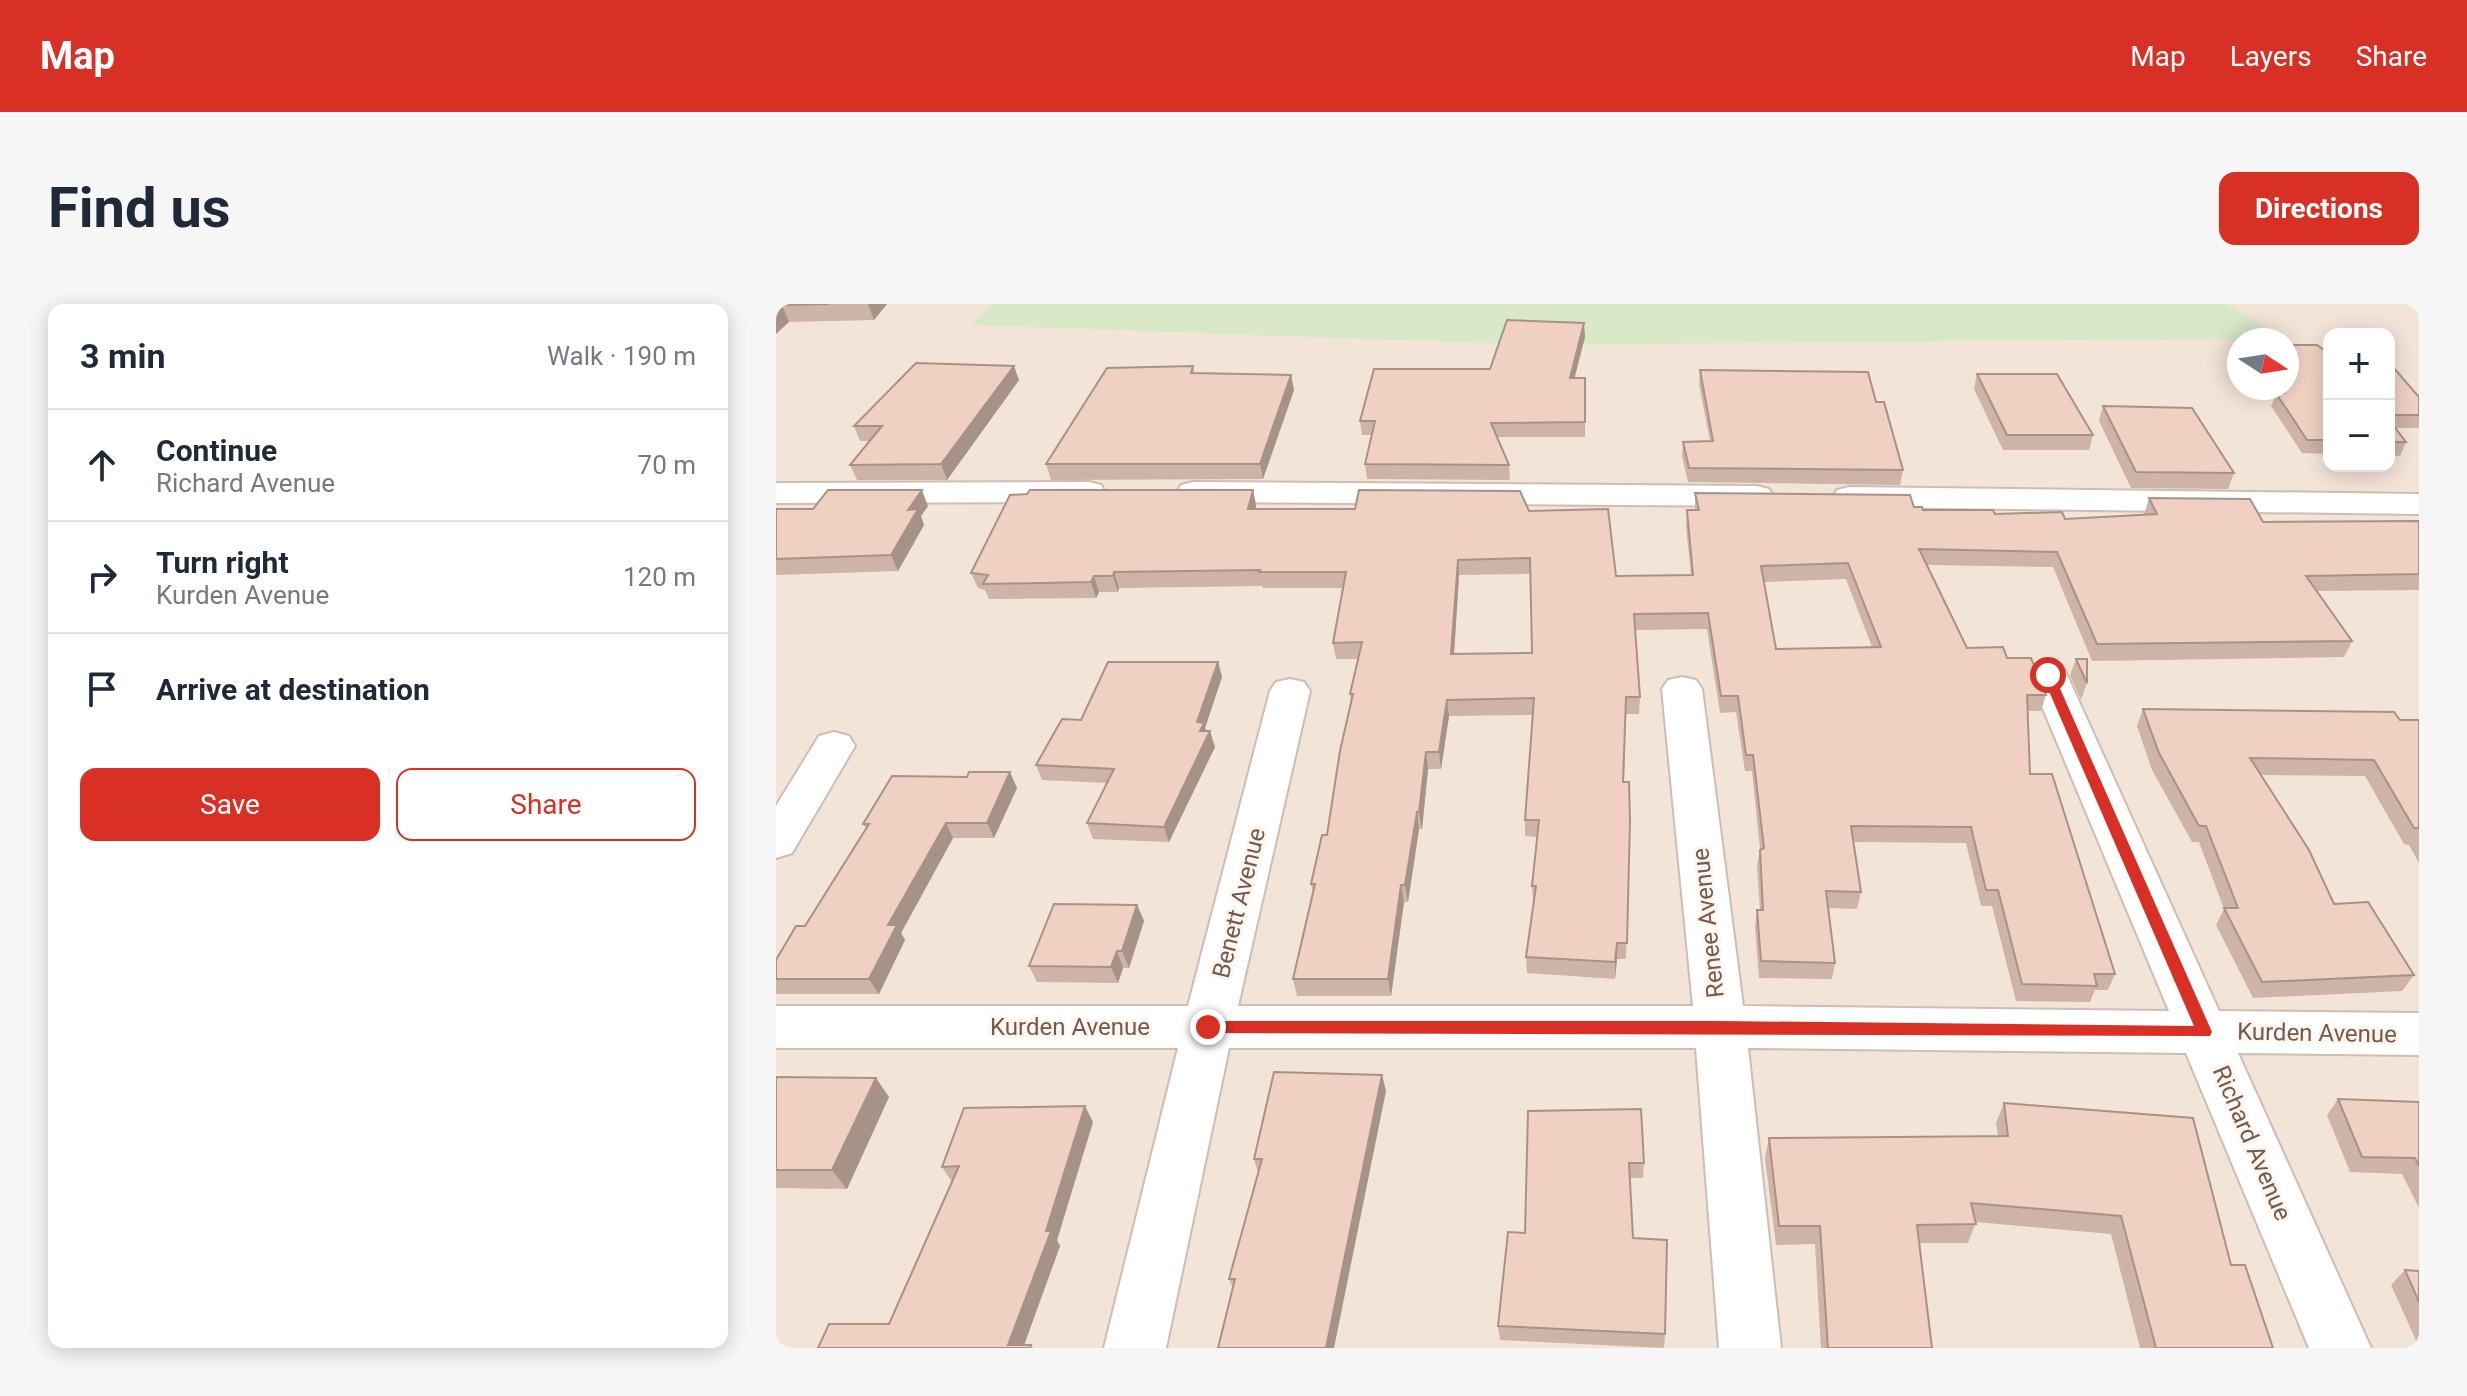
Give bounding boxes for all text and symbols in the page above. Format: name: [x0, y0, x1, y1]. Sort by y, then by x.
text: Map: [40, 34, 115, 78]
text: Map: [2130, 40, 2186, 73]
text: Layers: [2230, 40, 2312, 73]
text: Share: [2356, 40, 2427, 73]
button: Directions: [2219, 172, 2419, 245]
text: Find us: [48, 175, 231, 241]
north arrow: [2227, 328, 2299, 400]
map controls: [2323, 328, 2395, 472]
button: +: [2323, 328, 2395, 400]
text: 3 min: [80, 336, 165, 376]
text: Walk · 190 m: [547, 341, 696, 371]
button: −: [2323, 400, 2395, 472]
text: Continue: [156, 433, 277, 468]
icon: ahead: [80, 443, 124, 487]
text: 70 m: [638, 450, 696, 480]
text: Richard Avenue: [156, 468, 335, 498]
text: Turn right: [156, 545, 289, 580]
icon: right: [80, 555, 124, 599]
text: 120 m: [623, 562, 696, 592]
text: Kurden Avenue: [156, 580, 329, 610]
route start: [2030, 657, 2066, 693]
icon: arrive: [80, 667, 124, 711]
text: Arrive at destination: [156, 672, 430, 707]
button: Save: [80, 768, 380, 841]
button: Share: [396, 768, 696, 841]
street label: Benett Avenue: [1207, 825, 1271, 981]
street label: Renee Avenue: [1686, 847, 1730, 999]
route end: [1190, 1009, 1226, 1045]
street label: Kurden Avenue: [990, 1013, 1150, 1041]
street label: Kurden Avenue: [2237, 1018, 2397, 1048]
street label: Richard Avenue: [2207, 1061, 2297, 1225]

